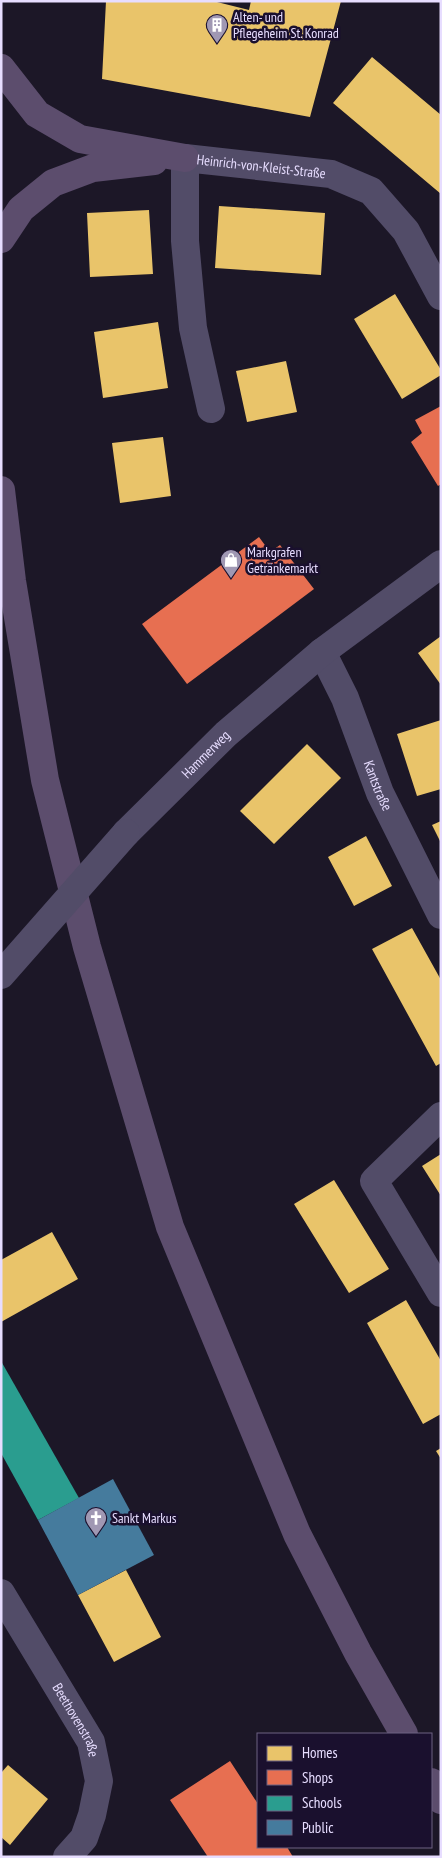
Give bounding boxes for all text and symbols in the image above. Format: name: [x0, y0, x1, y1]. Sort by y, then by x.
place label: Alten- und Pflegeheim St. Konrad: [233, 8, 339, 42]
building icon: Alten- und Pflegeheim St. Konrad: [205, 13, 229, 44]
street label: Heinrich-von-Kleist-Straße: [196, 150, 327, 182]
place label: Markgrafen Getränkemarkt: [247, 543, 318, 577]
shop icon: Markgrafen Getränkemarkt: [219, 548, 243, 579]
street label: Hammerweg: [178, 726, 234, 782]
street label: Kantstraße: [360, 758, 397, 814]
church icon: Sankt Markus: [84, 1506, 108, 1537]
place label: Sankt Markus: [112, 1509, 177, 1527]
street label: Beethovenstraße: [49, 1680, 103, 1759]
legend: [257, 1733, 432, 1848]
text: Homes: [302, 1743, 338, 1762]
text: Shops: [302, 1768, 333, 1787]
text: Schools: [302, 1793, 342, 1812]
text: Public: [302, 1818, 334, 1837]

